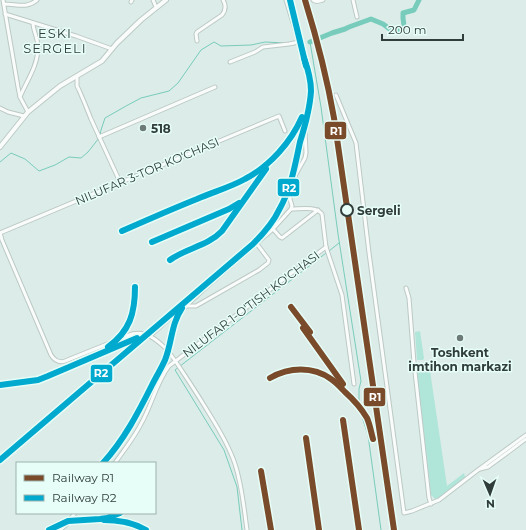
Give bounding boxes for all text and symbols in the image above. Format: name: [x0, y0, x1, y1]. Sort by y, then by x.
scale bar: [382, 16, 463, 42]
text: 200 m: [388, 22, 427, 37]
district label: ESKI SERGELI: [23, 25, 87, 56]
place label: 518: [151, 121, 171, 136]
line badge: R1: [324, 121, 347, 140]
marker: 518: [138, 123, 148, 133]
text: R1: [330, 124, 342, 138]
street label: NILUFAR 3-TOR KO'CHASI: [73, 134, 221, 208]
line badge: R2: [277, 178, 300, 197]
text: R2: [282, 181, 297, 195]
marker: Sergeli: [340, 203, 354, 217]
place label: Sergeli: [357, 203, 401, 218]
street label: NILUFAR 1-O'TISH KO'CHASI: [180, 248, 322, 360]
marker: Toshkent imtihon markazi: [455, 333, 465, 343]
place label: Toshkent imtihon markazi: [408, 345, 512, 374]
line badge: R2: [90, 364, 113, 383]
text: R2: [94, 366, 109, 380]
line badge: R1: [363, 387, 386, 407]
text: R1: [369, 390, 381, 404]
legend: [16, 462, 156, 514]
text: Railway R1: [52, 470, 114, 485]
north arrow: [470, 474, 510, 514]
text: Railway R2: [52, 490, 117, 505]
text: N: [486, 497, 495, 511]

